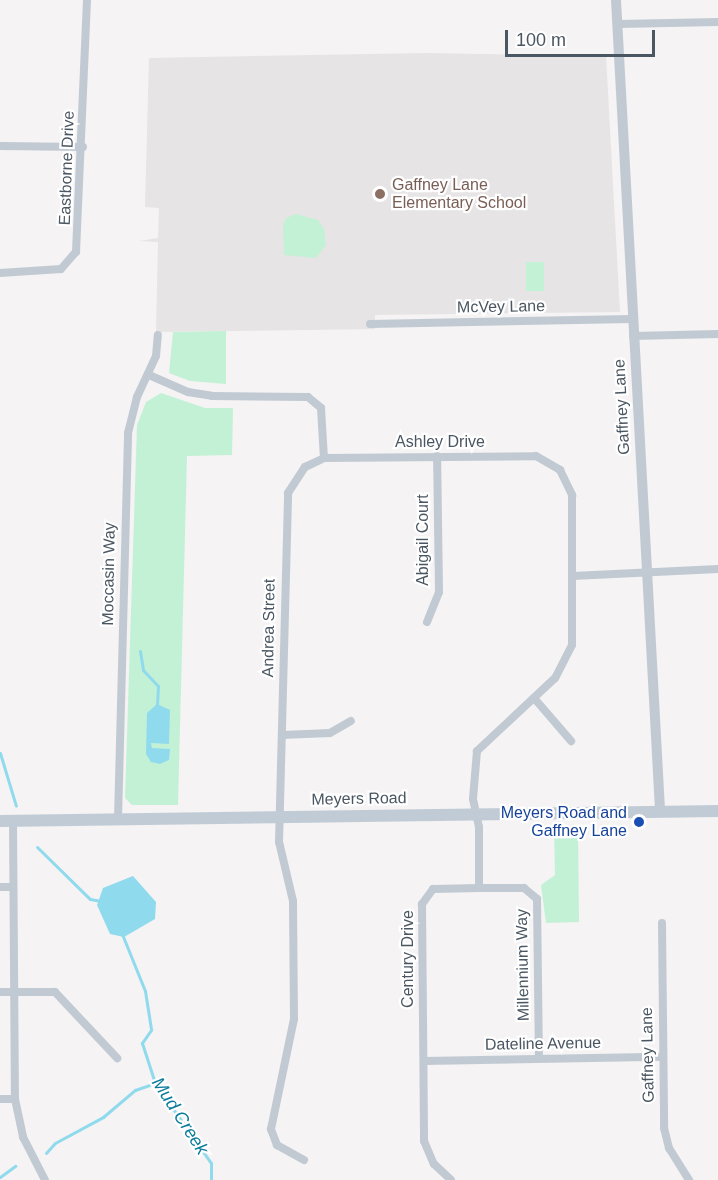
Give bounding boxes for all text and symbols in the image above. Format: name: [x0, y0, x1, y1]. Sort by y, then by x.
scale bar: [508, 18, 658, 56]
text: 100 m: [516, 30, 566, 50]
street label: Eastborne Drive: [55, 110, 79, 226]
place label: Gaffney Lane Elementary School: [392, 175, 526, 213]
marker: Gaffney Lane Elementary School: [373, 187, 387, 201]
street label: McVey Lane: [457, 297, 545, 317]
street label: Gaffney Lane: [610, 359, 634, 455]
street label: Ashley Drive: [395, 432, 485, 452]
street label: Abigail Court: [413, 494, 433, 586]
street label: Moccasin Way: [98, 522, 120, 626]
street label: Andrea Street: [259, 578, 279, 678]
street label: Meyers Road: [311, 789, 407, 809]
place label: Meyers Road and Gaffney Lane: [501, 803, 627, 841]
marker: Meyers Road and Gaffney Lane: [632, 815, 646, 829]
street label: Millennium Way: [512, 909, 534, 1021]
street label: Century Drive: [398, 910, 418, 1008]
street label: Gaffney Lane: [638, 1007, 658, 1103]
street label: Dateline Avenue: [484, 1033, 602, 1055]
water label: Mud Creek: [147, 1073, 213, 1159]

